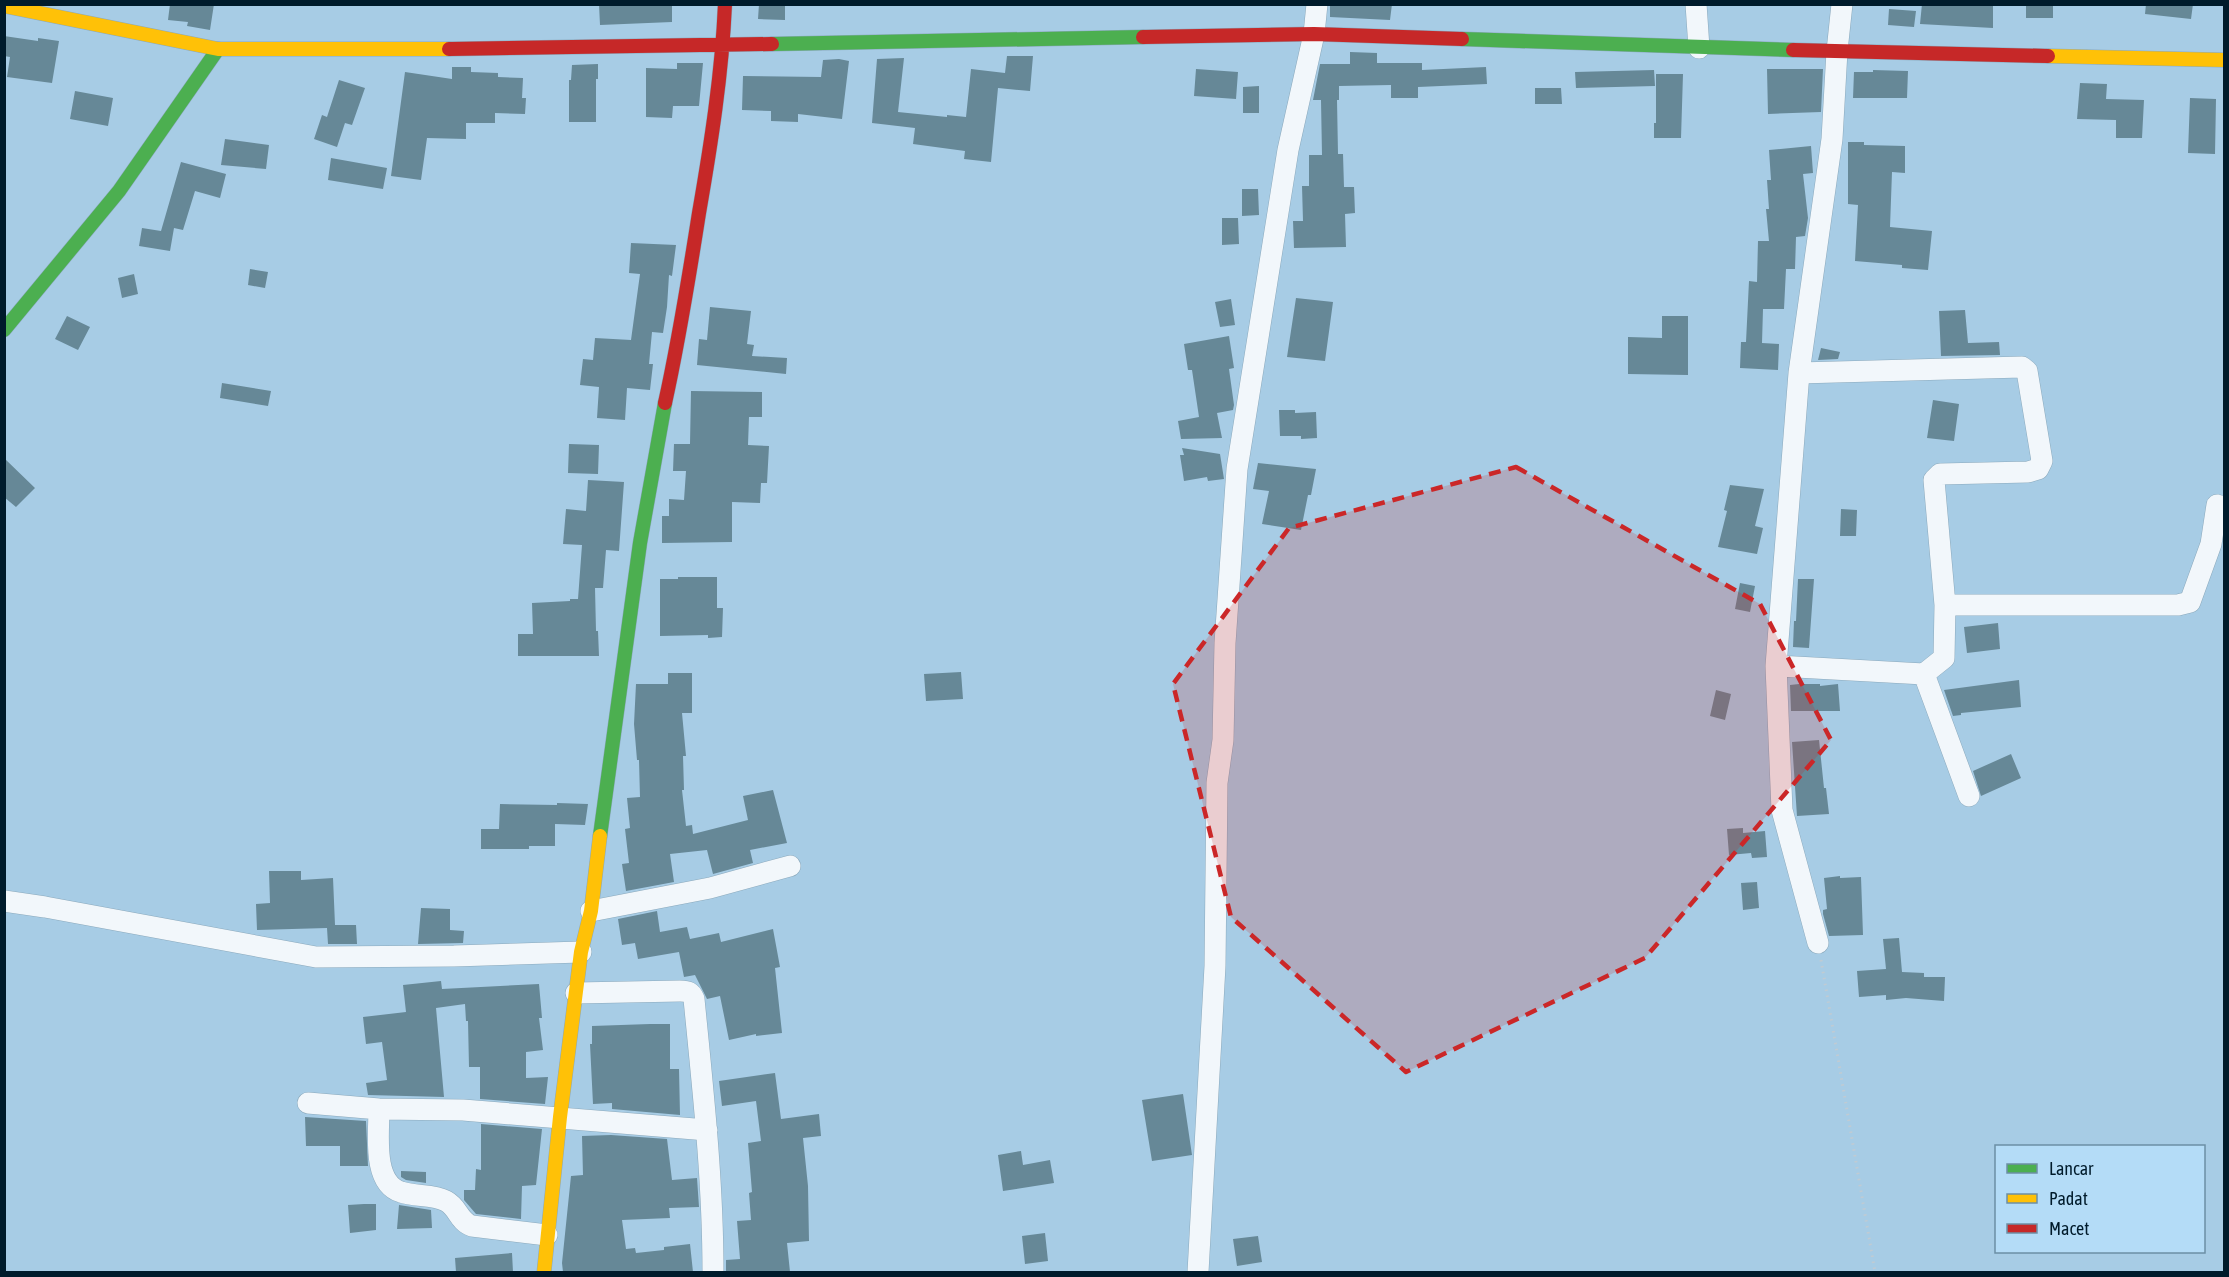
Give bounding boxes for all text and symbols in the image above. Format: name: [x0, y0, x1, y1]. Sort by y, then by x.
legend: [1995, 1145, 2205, 1253]
text: Lancar: [2049, 1158, 2094, 1179]
text: Padat: [2049, 1188, 2088, 1209]
text: Macet: [2049, 1218, 2089, 1239]

